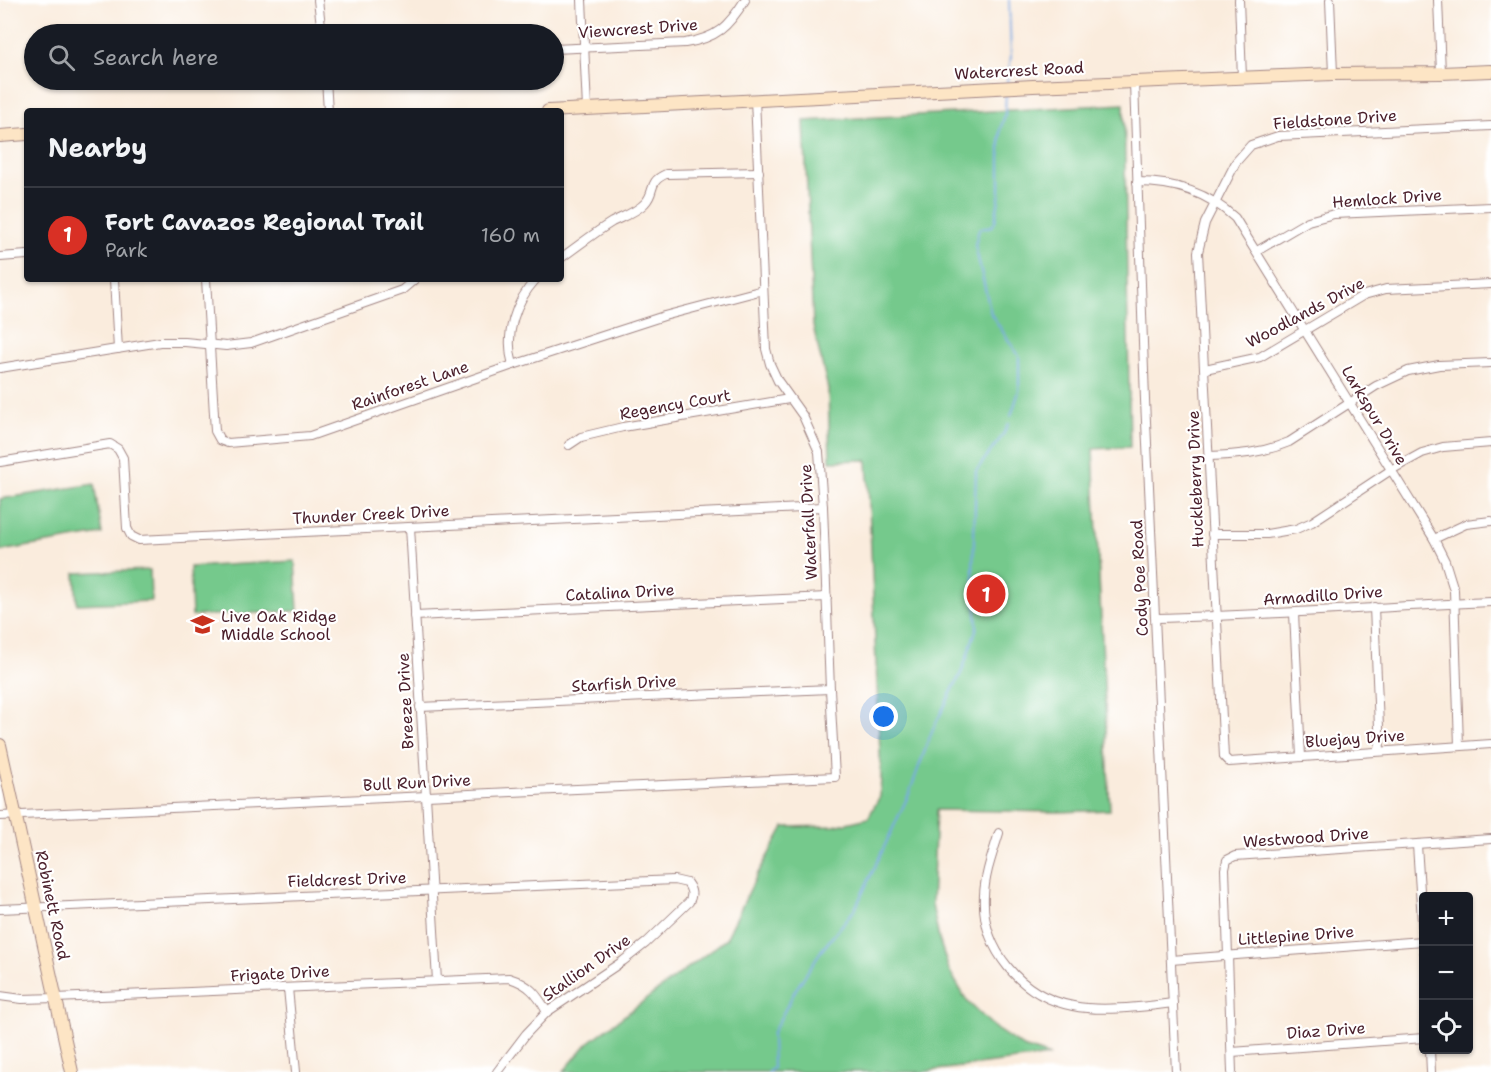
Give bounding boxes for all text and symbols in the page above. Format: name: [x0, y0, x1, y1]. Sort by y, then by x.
street label: Viewcrest Drive: [577, 14, 699, 43]
search box: [24, 24, 564, 90]
icon: search: [45, 41, 78, 74]
text: Search here: [93, 43, 219, 72]
street label: Watercrest Road: [954, 57, 1084, 84]
street label: Fieldstone Drive: [1272, 105, 1398, 134]
text: Nearby: [48, 130, 147, 165]
street label: Hemlock Drive: [1331, 184, 1443, 213]
text: Fort Cavazos Regional Trail: [105, 208, 424, 237]
text: 1: [63, 222, 72, 248]
text: 160 m: [481, 222, 540, 248]
text: Park: [105, 237, 148, 263]
street label: Woodlands Drive: [1242, 272, 1368, 353]
street label: Rainforest Lane: [349, 356, 471, 415]
street label: Larkspur Drive: [1337, 362, 1412, 469]
street label: Regency Court: [618, 384, 732, 425]
street label: Huckleberry Drive: [1183, 410, 1208, 548]
street label: Waterfall Drive: [795, 463, 822, 580]
street label: Thunder Creek Drive: [292, 500, 450, 529]
street label: Cody Poe Road: [1126, 519, 1153, 637]
pin: 1: [966, 572, 1006, 616]
street label: Catalina Drive: [565, 579, 675, 606]
street label: Armadillo Drive: [1262, 581, 1384, 610]
place label: Live Oak Ridge Middle School: [221, 606, 337, 645]
school or university icon: Live Oak Ridge Middle School: [190, 612, 216, 638]
street label: Breeze Drive: [392, 652, 419, 750]
street label: Starfish Drive: [571, 670, 677, 697]
your location: [869, 702, 898, 731]
street label: Bluejay Drive: [1304, 725, 1406, 752]
street label: Bull Run Drive: [362, 769, 472, 796]
street label: Westwood Drive: [1242, 823, 1370, 852]
street label: Robinett Road: [31, 848, 74, 962]
street label: Fieldcrest Drive: [287, 867, 407, 892]
map controls: [1419, 892, 1473, 1054]
button: +: [1419, 892, 1473, 946]
street label: Littlepine Drive: [1237, 921, 1355, 950]
street label: Stallion Drive: [538, 929, 635, 1006]
button: −: [1419, 946, 1473, 1000]
street label: Frigate Drive: [230, 960, 330, 987]
button: locate: [1419, 1000, 1473, 1054]
street label: Diaz Drive: [1286, 1017, 1366, 1044]

